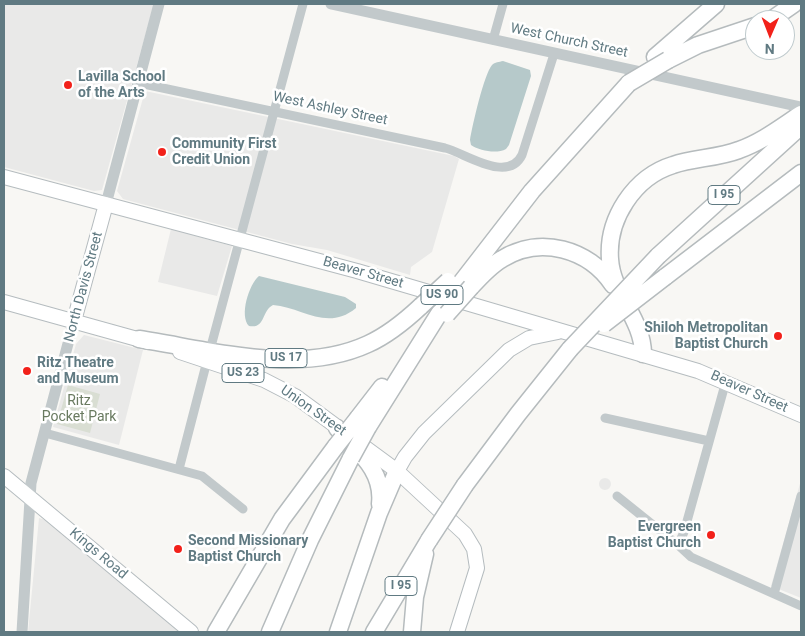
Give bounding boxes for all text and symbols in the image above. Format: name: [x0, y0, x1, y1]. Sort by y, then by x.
north arrow: [745, 10, 795, 60]
street label: West Church Street: [509, 20, 629, 62]
text: N: [765, 41, 775, 57]
place label: Lavilla School of the Arts: [78, 69, 165, 102]
marker: Lavilla School of the Arts: [62, 79, 74, 91]
street label: West Ashley Street: [271, 89, 389, 129]
place label: Community First Credit Union: [172, 136, 276, 168]
marker: Community First Credit Union: [156, 146, 168, 158]
road number: I 95: [708, 186, 740, 204]
street label: North Davis Street: [61, 230, 107, 344]
street label: Beaver Street: [321, 253, 405, 293]
road number: US 90: [421, 286, 463, 304]
place label: Shiloh Metropolitan Baptist Church: [644, 320, 768, 352]
marker: Shiloh Metropolitan Baptist Church: [772, 330, 784, 342]
road number: US 17: [265, 348, 307, 368]
place label: Ritz Theatre and Museum: [37, 355, 119, 388]
road number: US 23: [222, 363, 264, 382]
marker: Ritz Theatre and Museum: [21, 365, 33, 377]
street label: Beaver Street: [708, 367, 790, 417]
street label: Union Street: [277, 382, 349, 440]
park label: Ritz Pocket Park: [42, 393, 116, 426]
place label: Evergreen Baptist Church: [608, 519, 701, 552]
street label: Kings Road: [66, 525, 130, 583]
marker: Evergreen Baptist Church: [705, 529, 717, 541]
place label: Second Missionary Baptist Church: [188, 533, 308, 566]
marker: Second Missionary Baptist Church: [172, 543, 184, 555]
road number: I 95: [385, 576, 417, 596]

